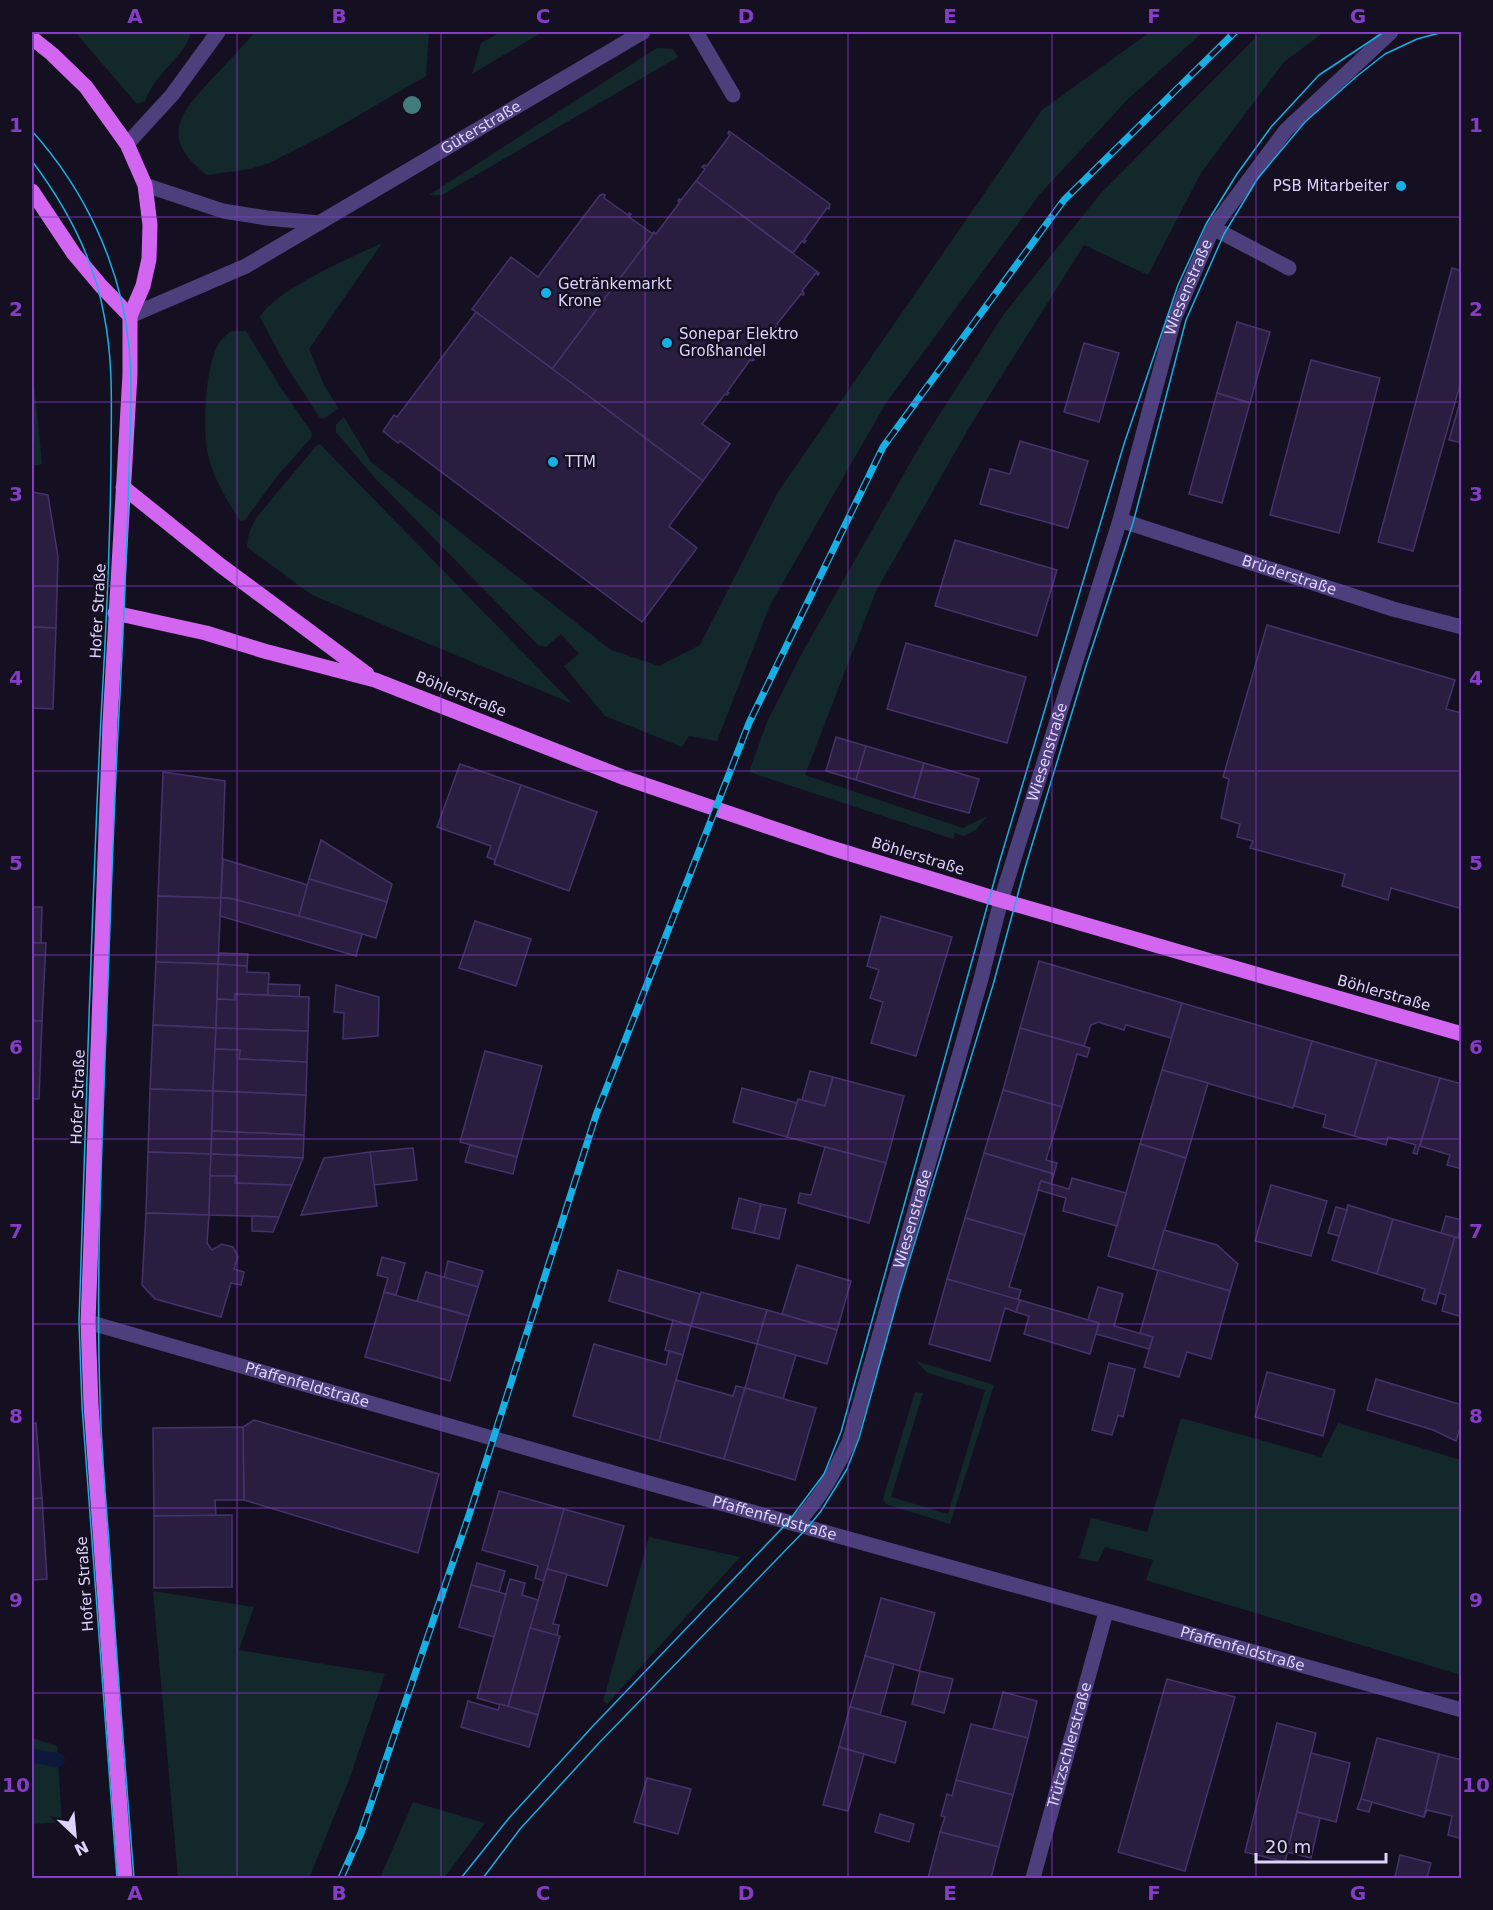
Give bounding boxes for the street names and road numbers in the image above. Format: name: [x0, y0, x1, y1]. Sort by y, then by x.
street label: Güterstraße: [437, 97, 524, 158]
street label: Wiesenstraße: [1161, 237, 1216, 337]
street label: Brüderstraße: [1240, 551, 1339, 599]
street label: Hofer Straße: [87, 563, 109, 659]
street label: Böhlerstraße: [413, 668, 509, 720]
street label: Wiesenstraße: [1023, 701, 1071, 804]
street label: Böhlerstraße: [869, 833, 967, 879]
street label: Böhlerstraße: [1335, 971, 1433, 1015]
street label: Hofer Straße: [67, 1049, 89, 1145]
street label: Wiesenstraße: [890, 1167, 935, 1271]
street label: Pfaffenfeldstraße: [243, 1359, 371, 1411]
street label: Pfaffenfeldstraße: [710, 1492, 839, 1544]
street label: Hofer Straße: [73, 1536, 97, 1632]
street label: Pfaffenfeldstraße: [1178, 1623, 1307, 1675]
street label: Trützschlerstraße: [1043, 1680, 1095, 1811]

